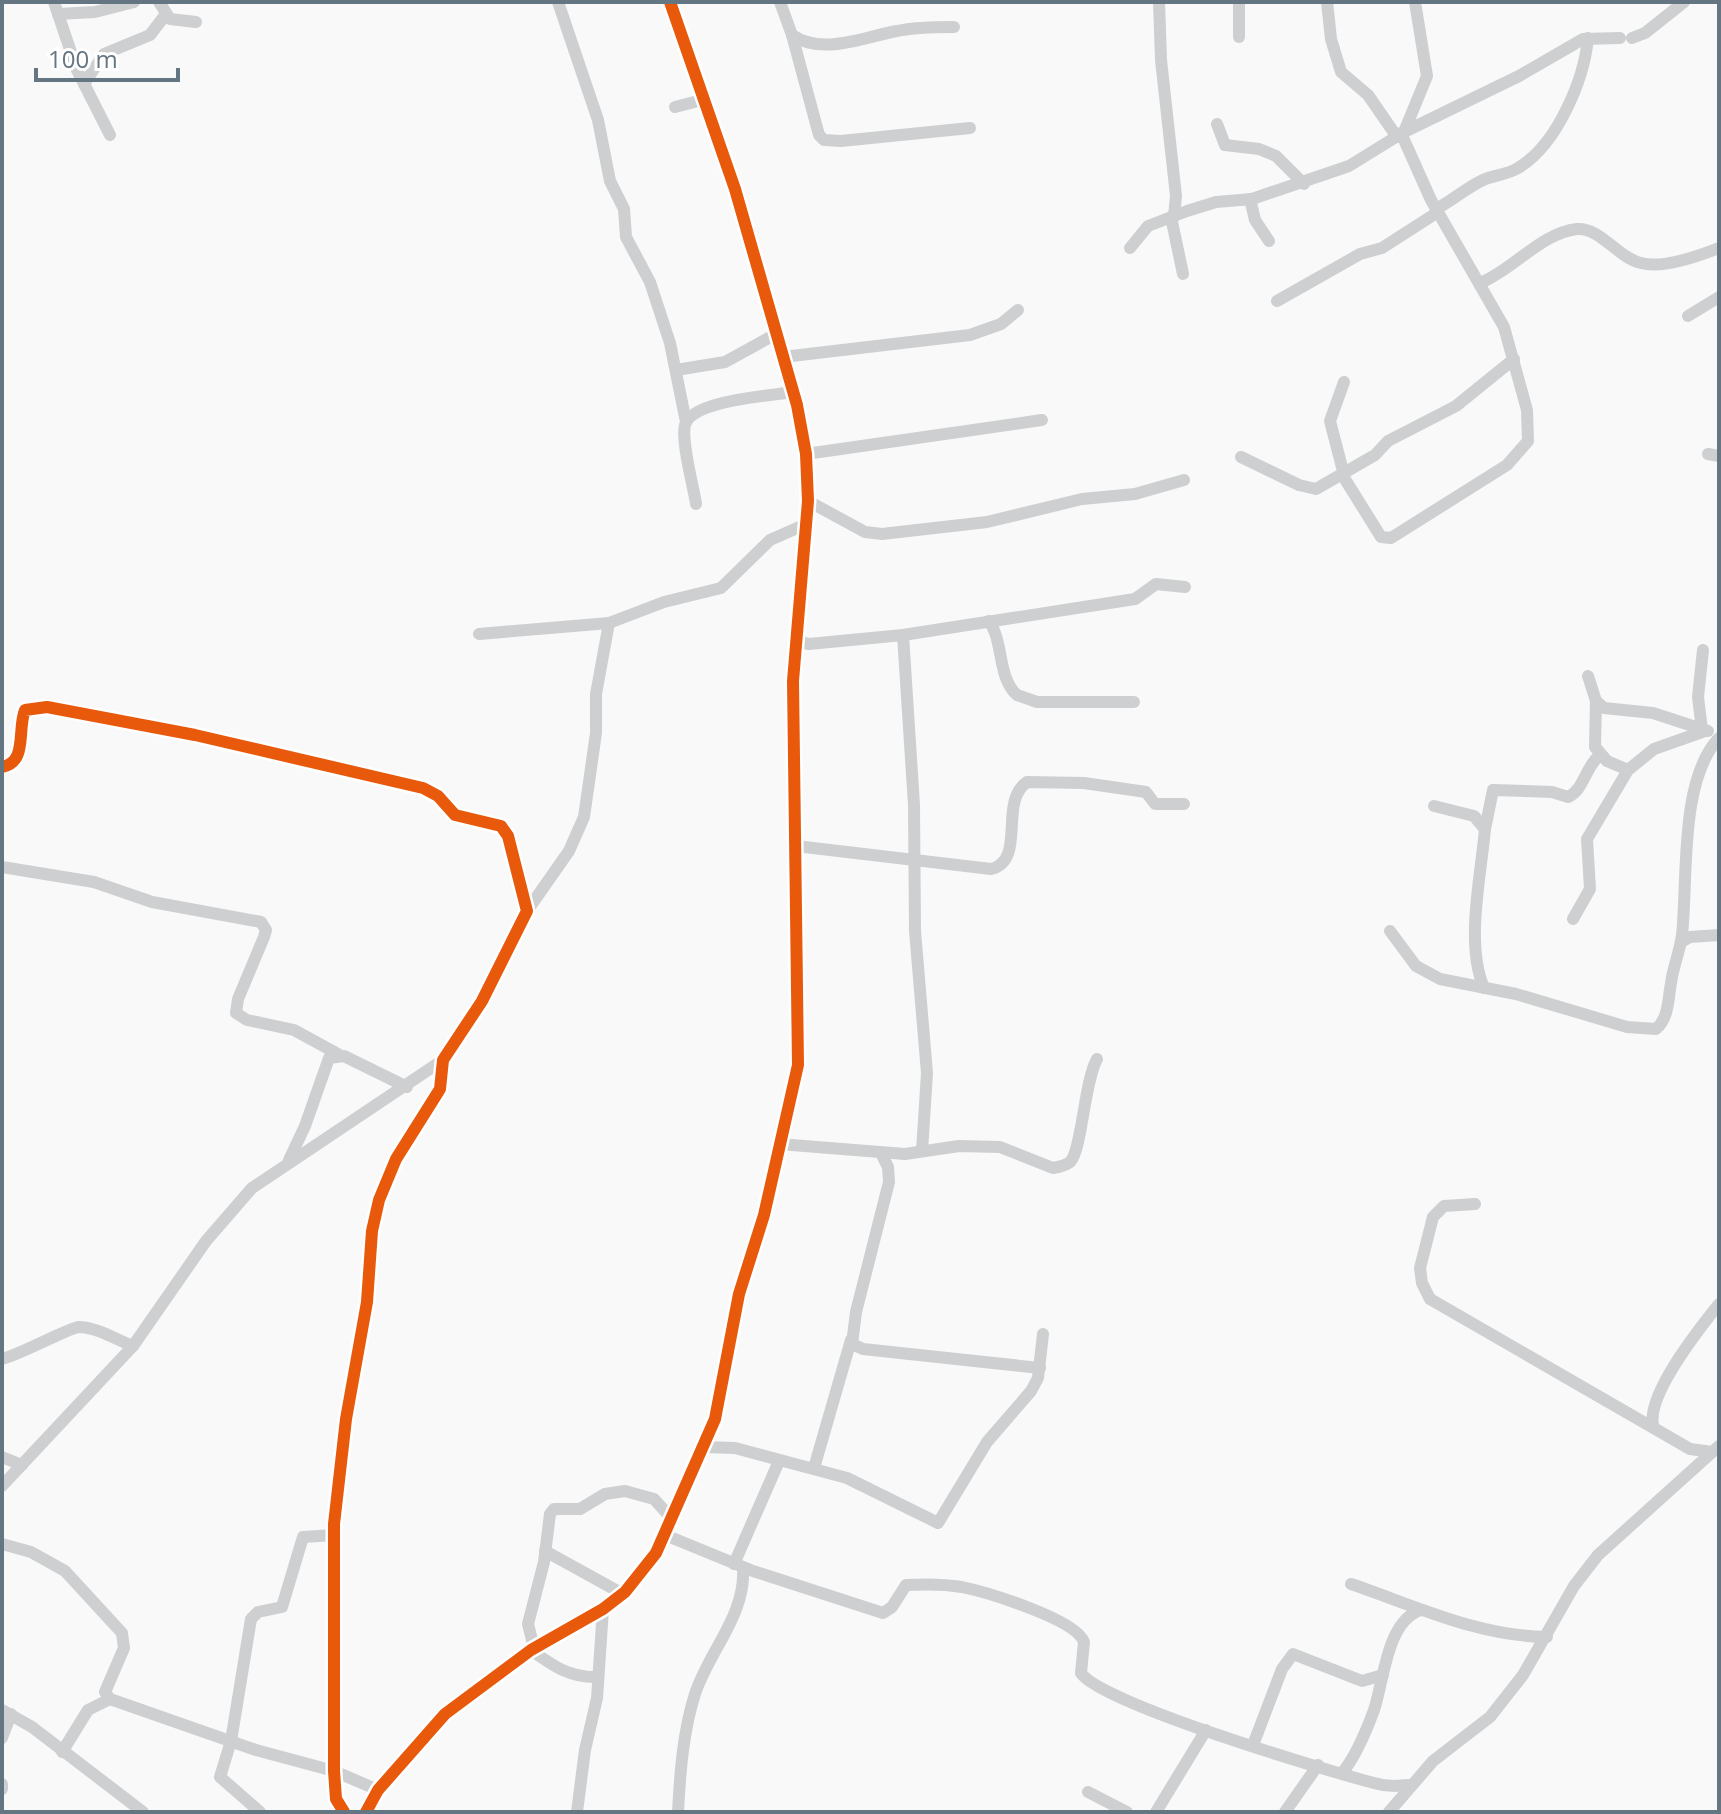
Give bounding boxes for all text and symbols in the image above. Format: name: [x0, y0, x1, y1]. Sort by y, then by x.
scale bar: [36, 32, 178, 82]
text: 100 m: [48, 42, 118, 75]

